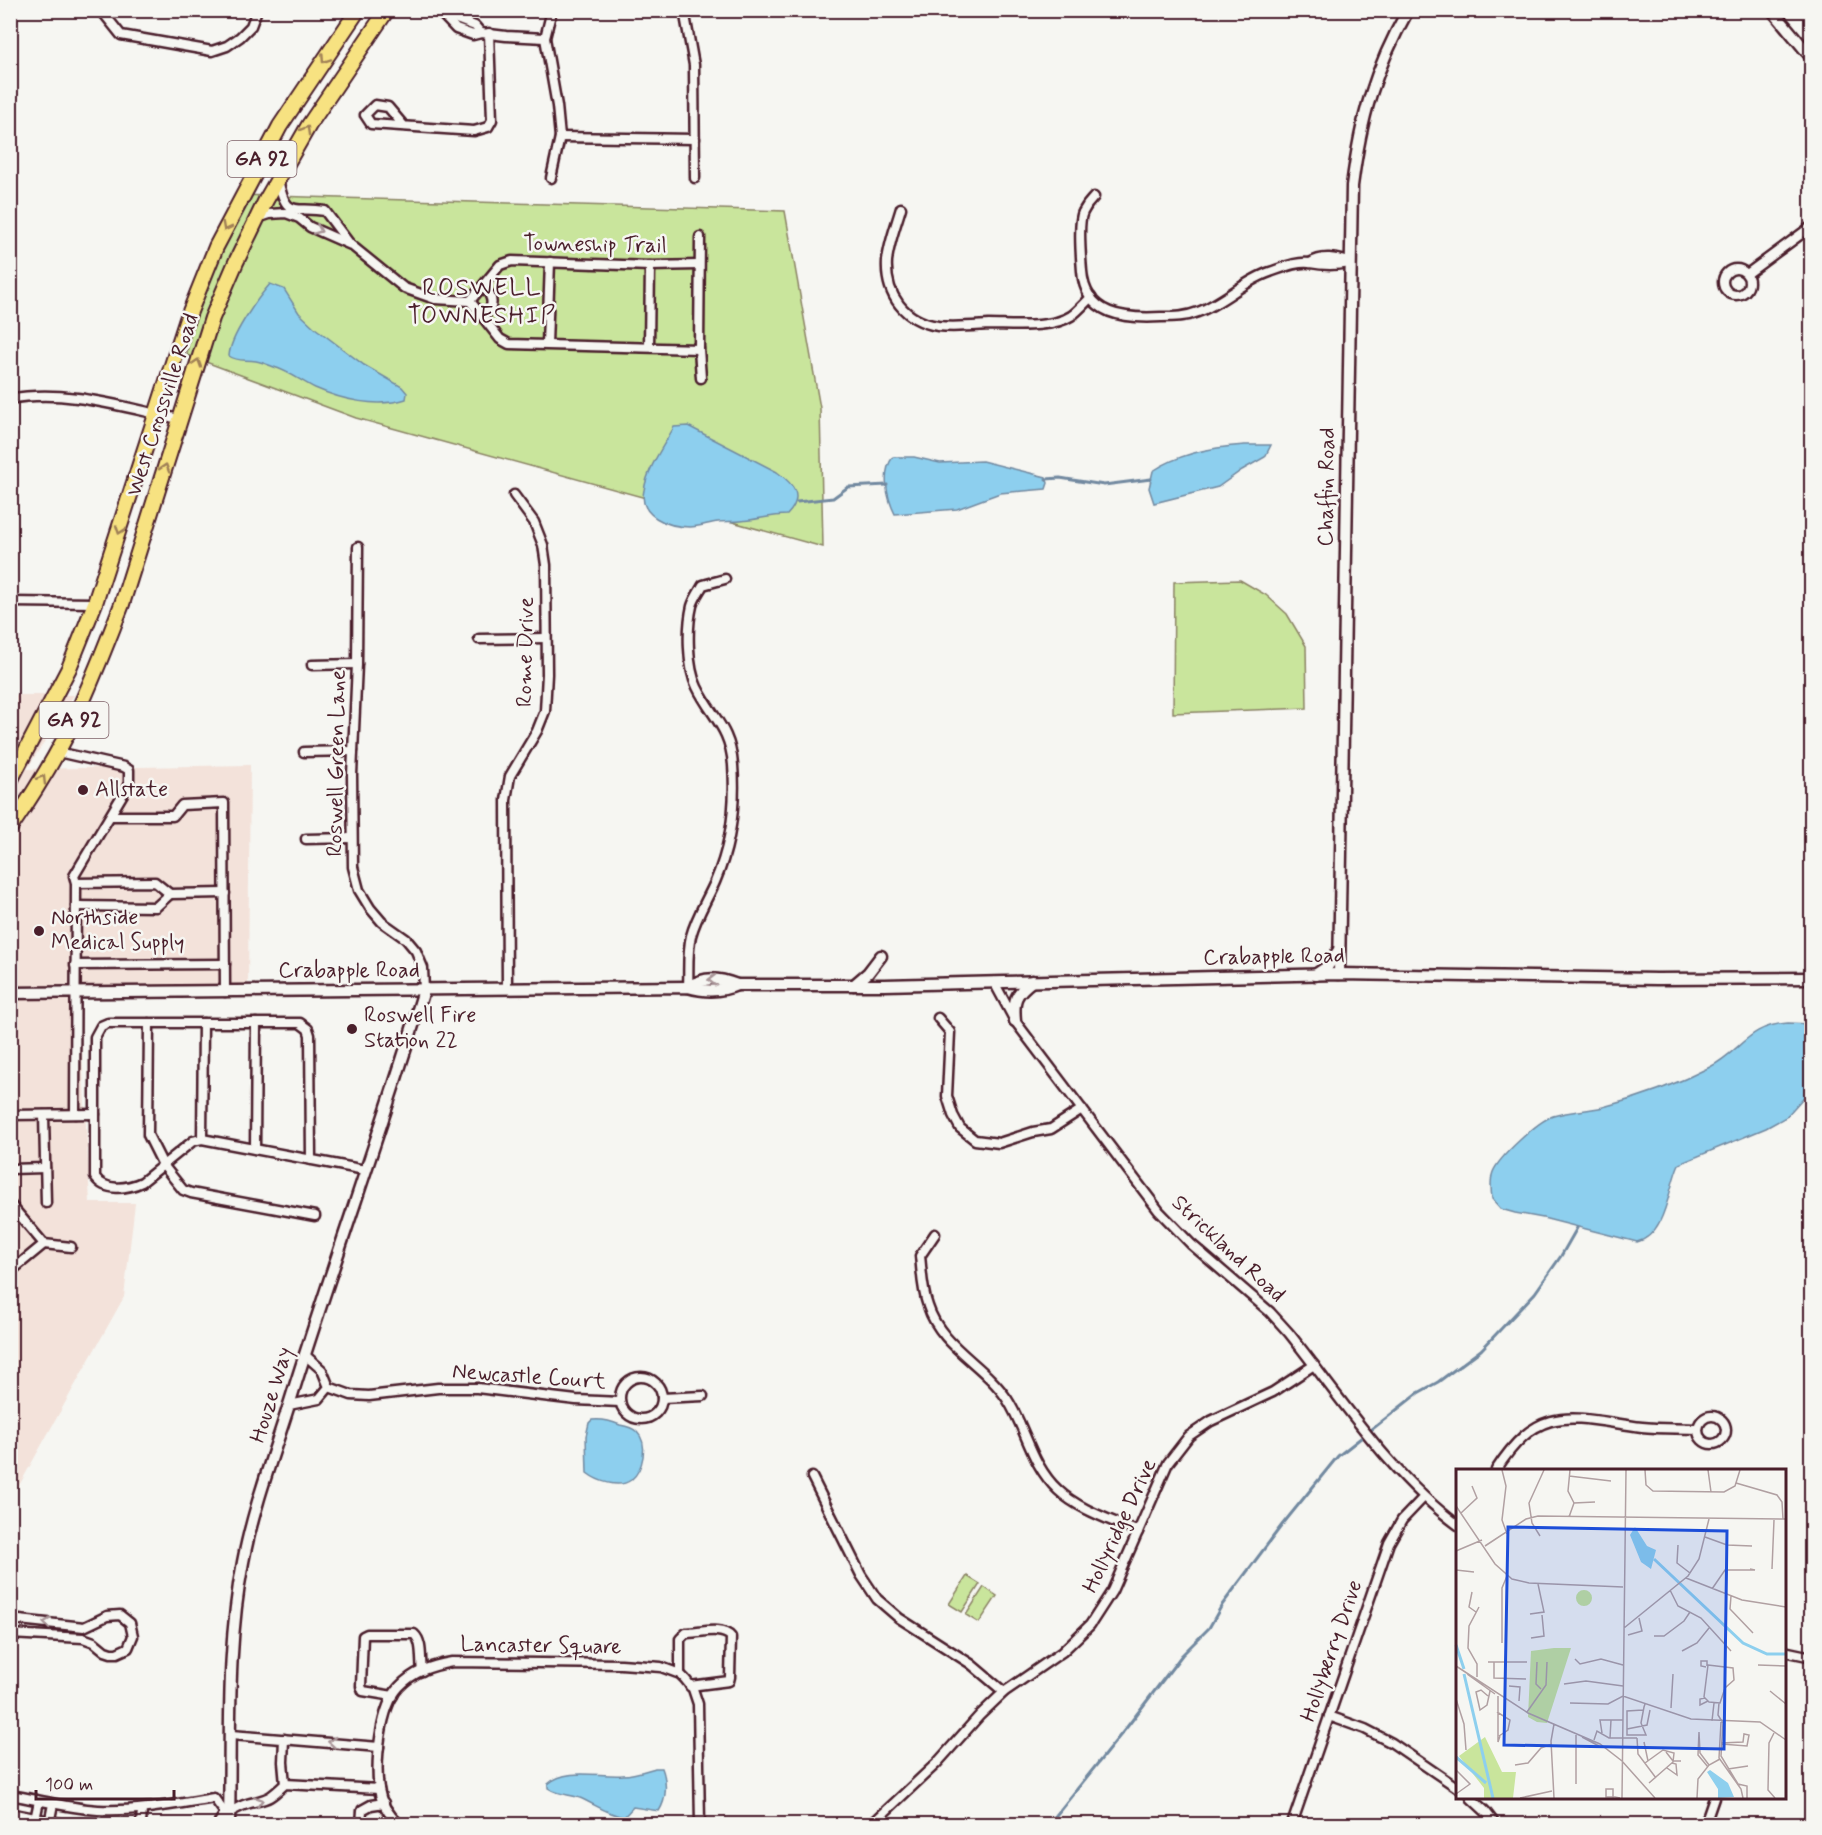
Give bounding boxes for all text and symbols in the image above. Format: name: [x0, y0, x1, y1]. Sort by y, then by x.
one-way arrow: [321, 52, 332, 63]
one-way arrow: [299, 126, 310, 136]
road number: GA 92: [228, 141, 296, 177]
one-way arrow: [222, 221, 233, 231]
one-way arrow: [312, 223, 323, 235]
street label: Towneship Trail: [523, 230, 667, 260]
district label: ROSWELL TOWNESHIP: [408, 273, 556, 332]
street label: West Crossville Road: [120, 310, 206, 500]
one-way arrow: [190, 358, 202, 369]
street label: Chaffin Road: [1312, 427, 1342, 547]
one-way arrow: [157, 463, 170, 474]
one-way arrow: [114, 524, 127, 535]
street label: Rome Drive: [511, 596, 541, 707]
street label: Roswell Green Lane: [321, 669, 353, 857]
road number: GA 92: [40, 702, 109, 738]
one-way arrow: [34, 775, 46, 785]
place label: Allstate: [95, 776, 168, 804]
marker: Allstate: [76, 783, 90, 797]
place label: Northside Medical Supply: [51, 904, 184, 957]
marker: Northside Medical Supply: [32, 924, 46, 938]
street label: Crabapple Road: [1203, 942, 1345, 972]
street label: Crabapple Road: [278, 957, 420, 985]
one-way arrow: [708, 973, 717, 986]
place label: Roswell Fire Station 22: [364, 1002, 476, 1055]
marker: Roswell Fire Station 22: [345, 1022, 359, 1036]
street label: Strickland Road: [1165, 1189, 1291, 1309]
street label: Houze Way: [244, 1344, 300, 1446]
street label: Newcastle Court: [451, 1358, 607, 1396]
street label: Hollyridge Drive: [1077, 1454, 1164, 1598]
inset map: [1456, 1469, 1786, 1799]
street label: Hollyberry Drive: [1295, 1576, 1369, 1726]
one-way arrow: [42, 1617, 52, 1629]
street label: Lancaster Square: [460, 1631, 622, 1661]
one-way arrow: [327, 1736, 336, 1749]
scale bar: [36, 1763, 174, 1801]
text: 100 m: [45, 1773, 93, 1797]
one-way arrow: [253, 1796, 264, 1808]

